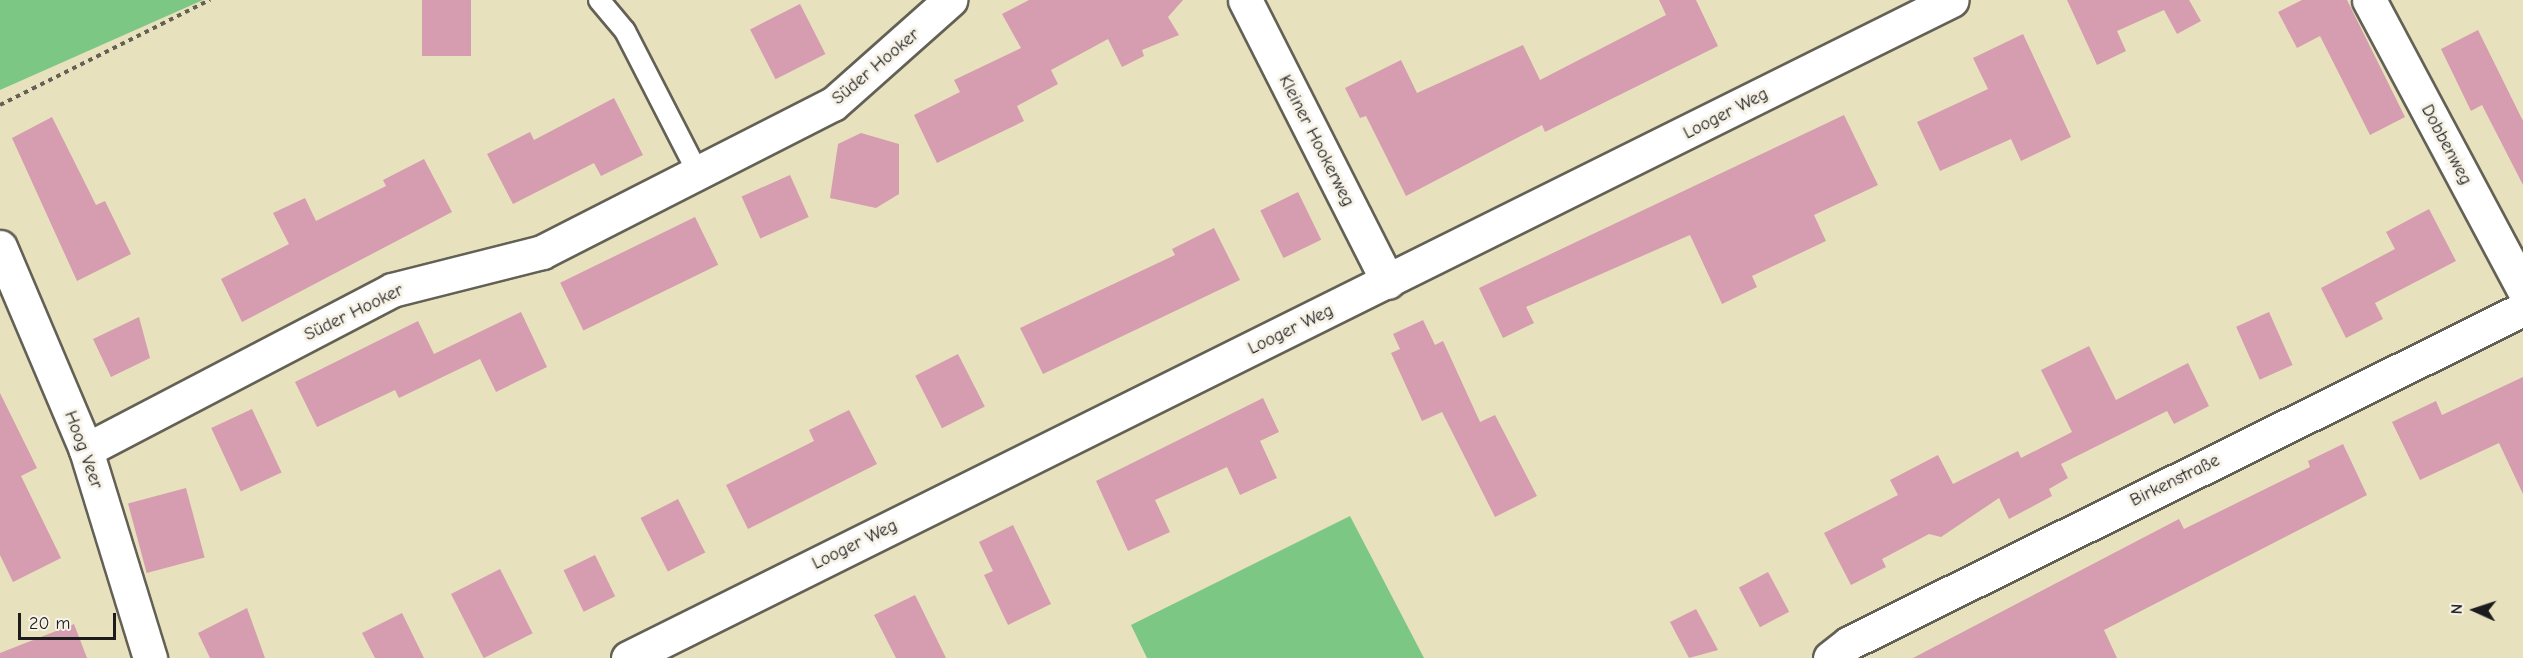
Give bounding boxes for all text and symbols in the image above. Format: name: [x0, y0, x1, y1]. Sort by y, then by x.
street label: Süder Hooker: [828, 24, 924, 110]
street label: Kleiner Hookerweg: [1274, 72, 1358, 210]
street label: Looger Weg: [1680, 83, 1772, 145]
street label: Dobbenweg: [2416, 101, 2476, 189]
street label: Süder Hooker: [301, 280, 407, 346]
street label: Looger Weg: [1245, 300, 1337, 360]
street label: Hoog Veer: [59, 408, 107, 492]
street label: Birkenstraße: [2127, 450, 2223, 512]
street label: Looger Weg: [809, 515, 901, 575]
north arrow: [2445, 580, 2505, 640]
scale bar: [21, 601, 118, 639]
text: N: [2448, 603, 2466, 615]
text: 20 m: [29, 613, 70, 634]

